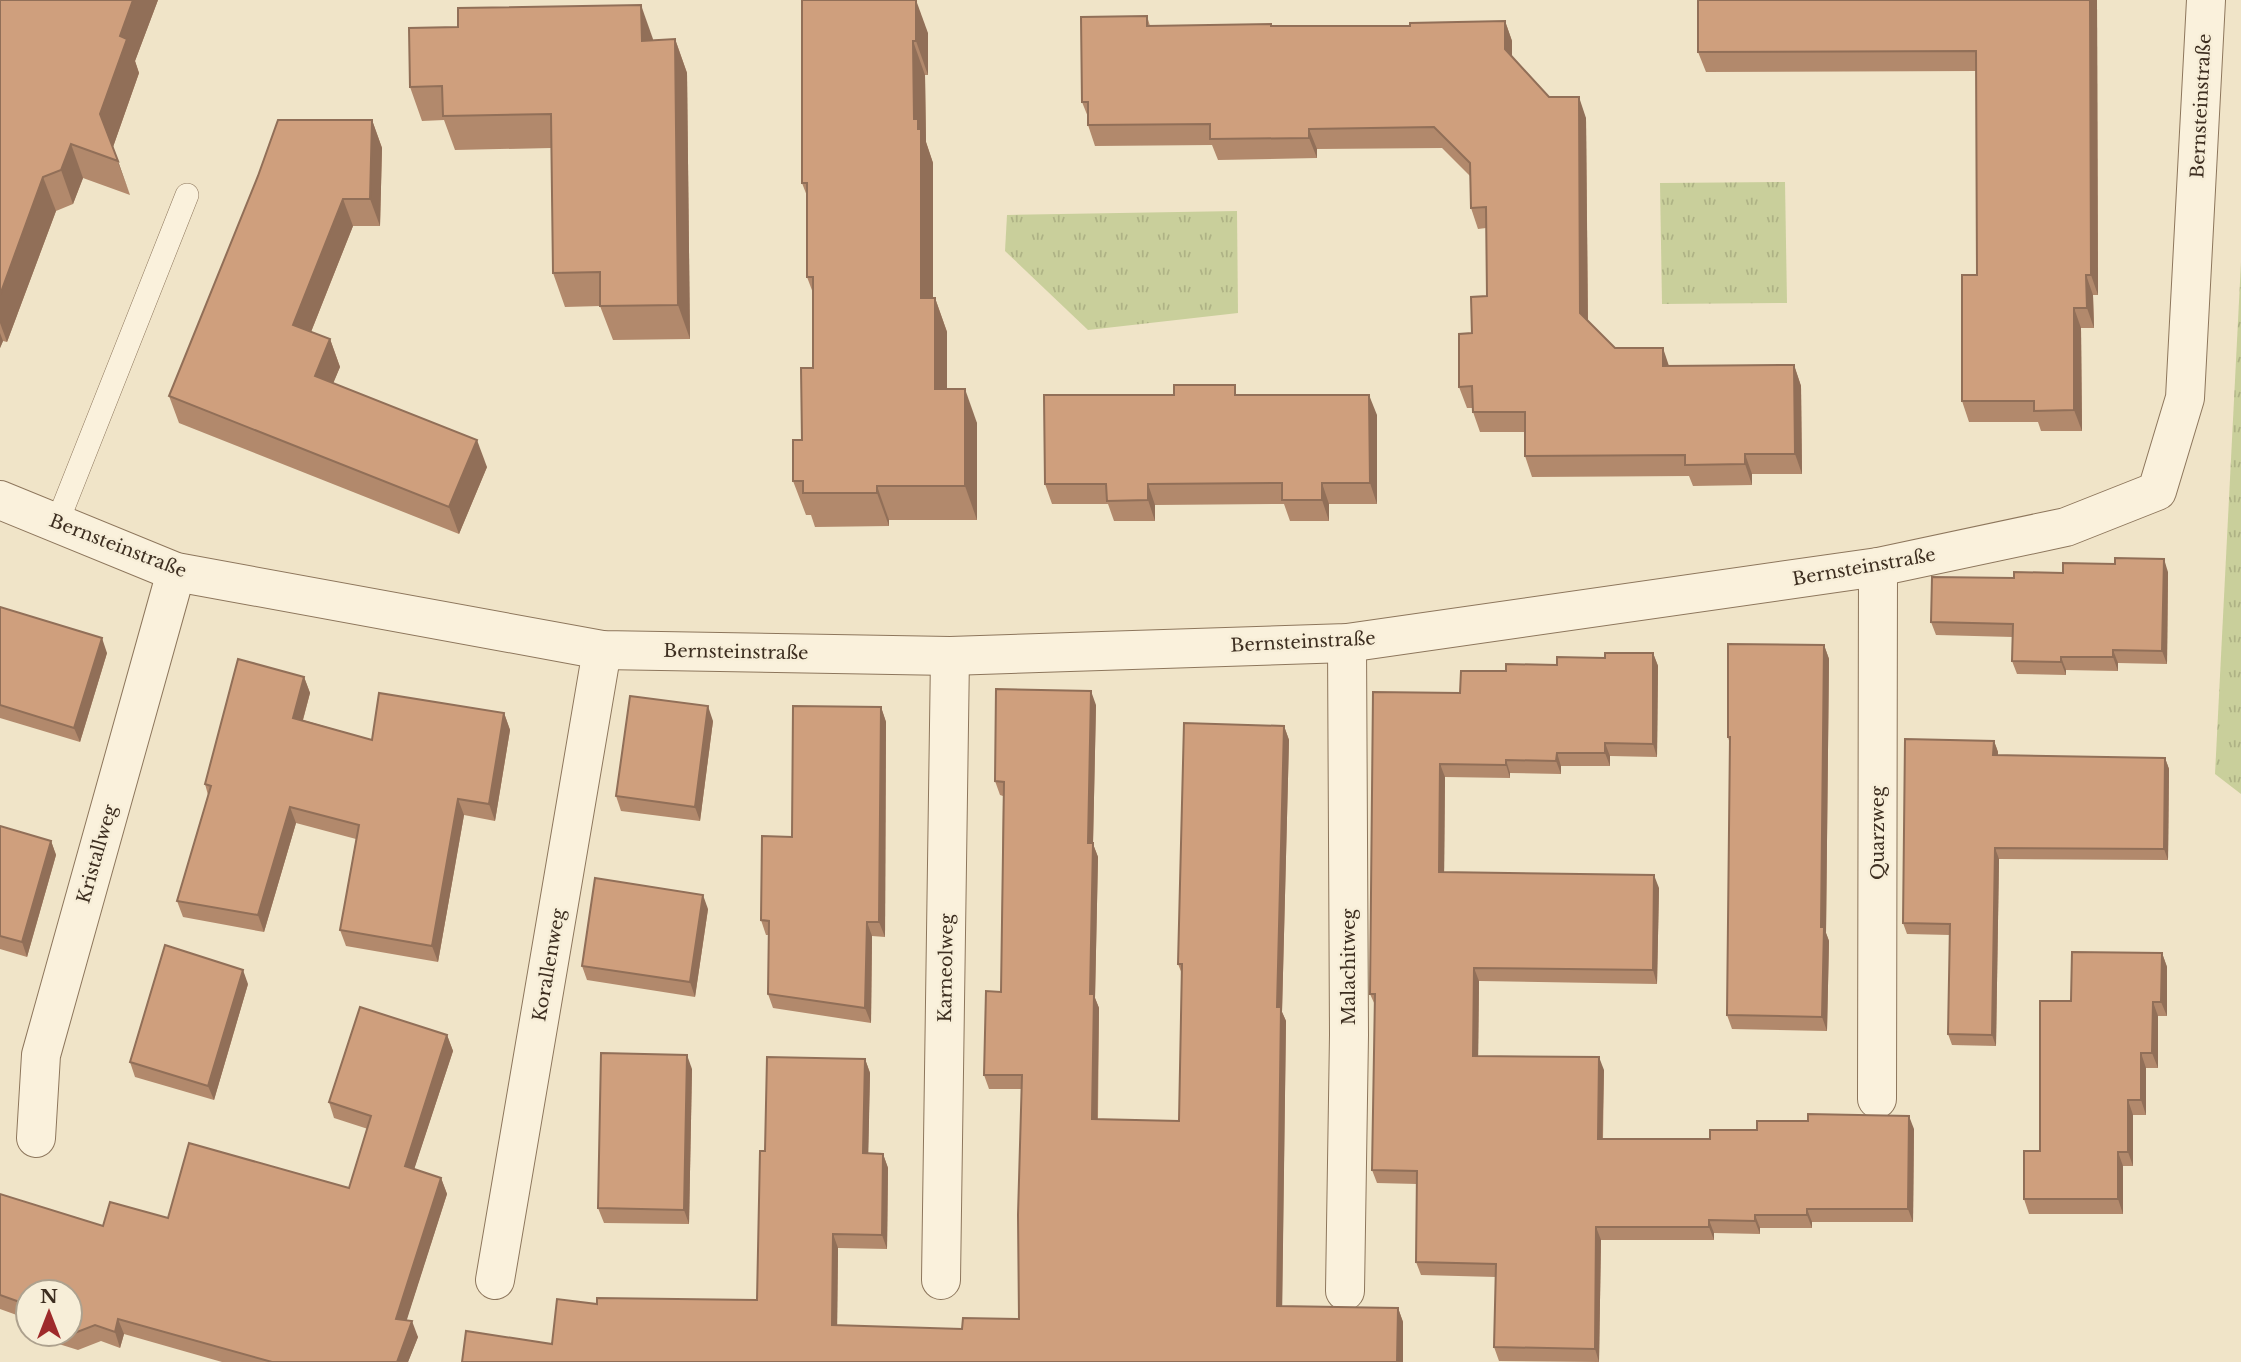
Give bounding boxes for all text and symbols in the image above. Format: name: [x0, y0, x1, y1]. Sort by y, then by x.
street label: Bernsteinstraße: [2186, 33, 2216, 179]
street label: Bernsteinstraße: [46, 510, 190, 582]
street label: Bernsteinstraße: [1791, 544, 1937, 590]
street label: Bernsteinstraße: [1230, 627, 1376, 657]
street label: Bernsteinstraße: [663, 640, 809, 664]
street label: Quarzweg: [1867, 786, 1889, 880]
street label: Kristallweg: [72, 802, 122, 906]
street label: Korallenweg: [528, 907, 570, 1023]
street label: Malachitweg: [1338, 909, 1360, 1025]
street label: Karneolweg: [934, 913, 958, 1023]
north arrow: [14, 1278, 84, 1348]
text: N: [40, 1285, 58, 1308]

